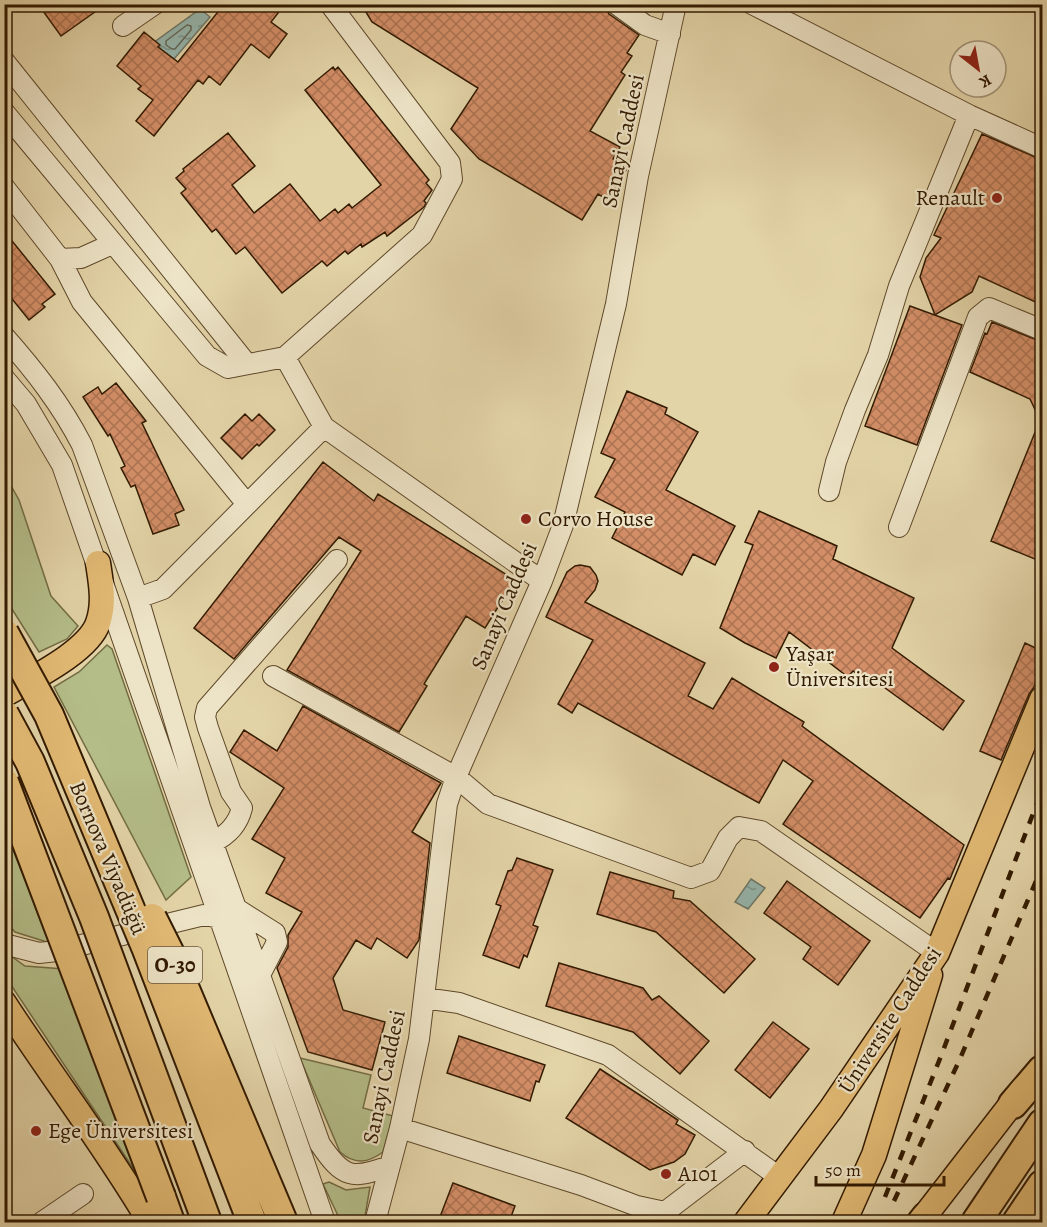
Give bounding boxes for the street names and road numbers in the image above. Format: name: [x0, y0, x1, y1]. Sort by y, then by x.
street label: Sanayi Caddesi: [594, 71, 652, 211]
street label: Sanayi Caddesi: [464, 537, 544, 675]
street label: Bornova Viyadüğü: [62, 777, 154, 939]
street label: Üniversite Caddesi: [831, 941, 949, 1099]
road number: O-30: [148, 947, 202, 983]
street label: Sanayi Caddesi: [355, 1007, 413, 1147]

